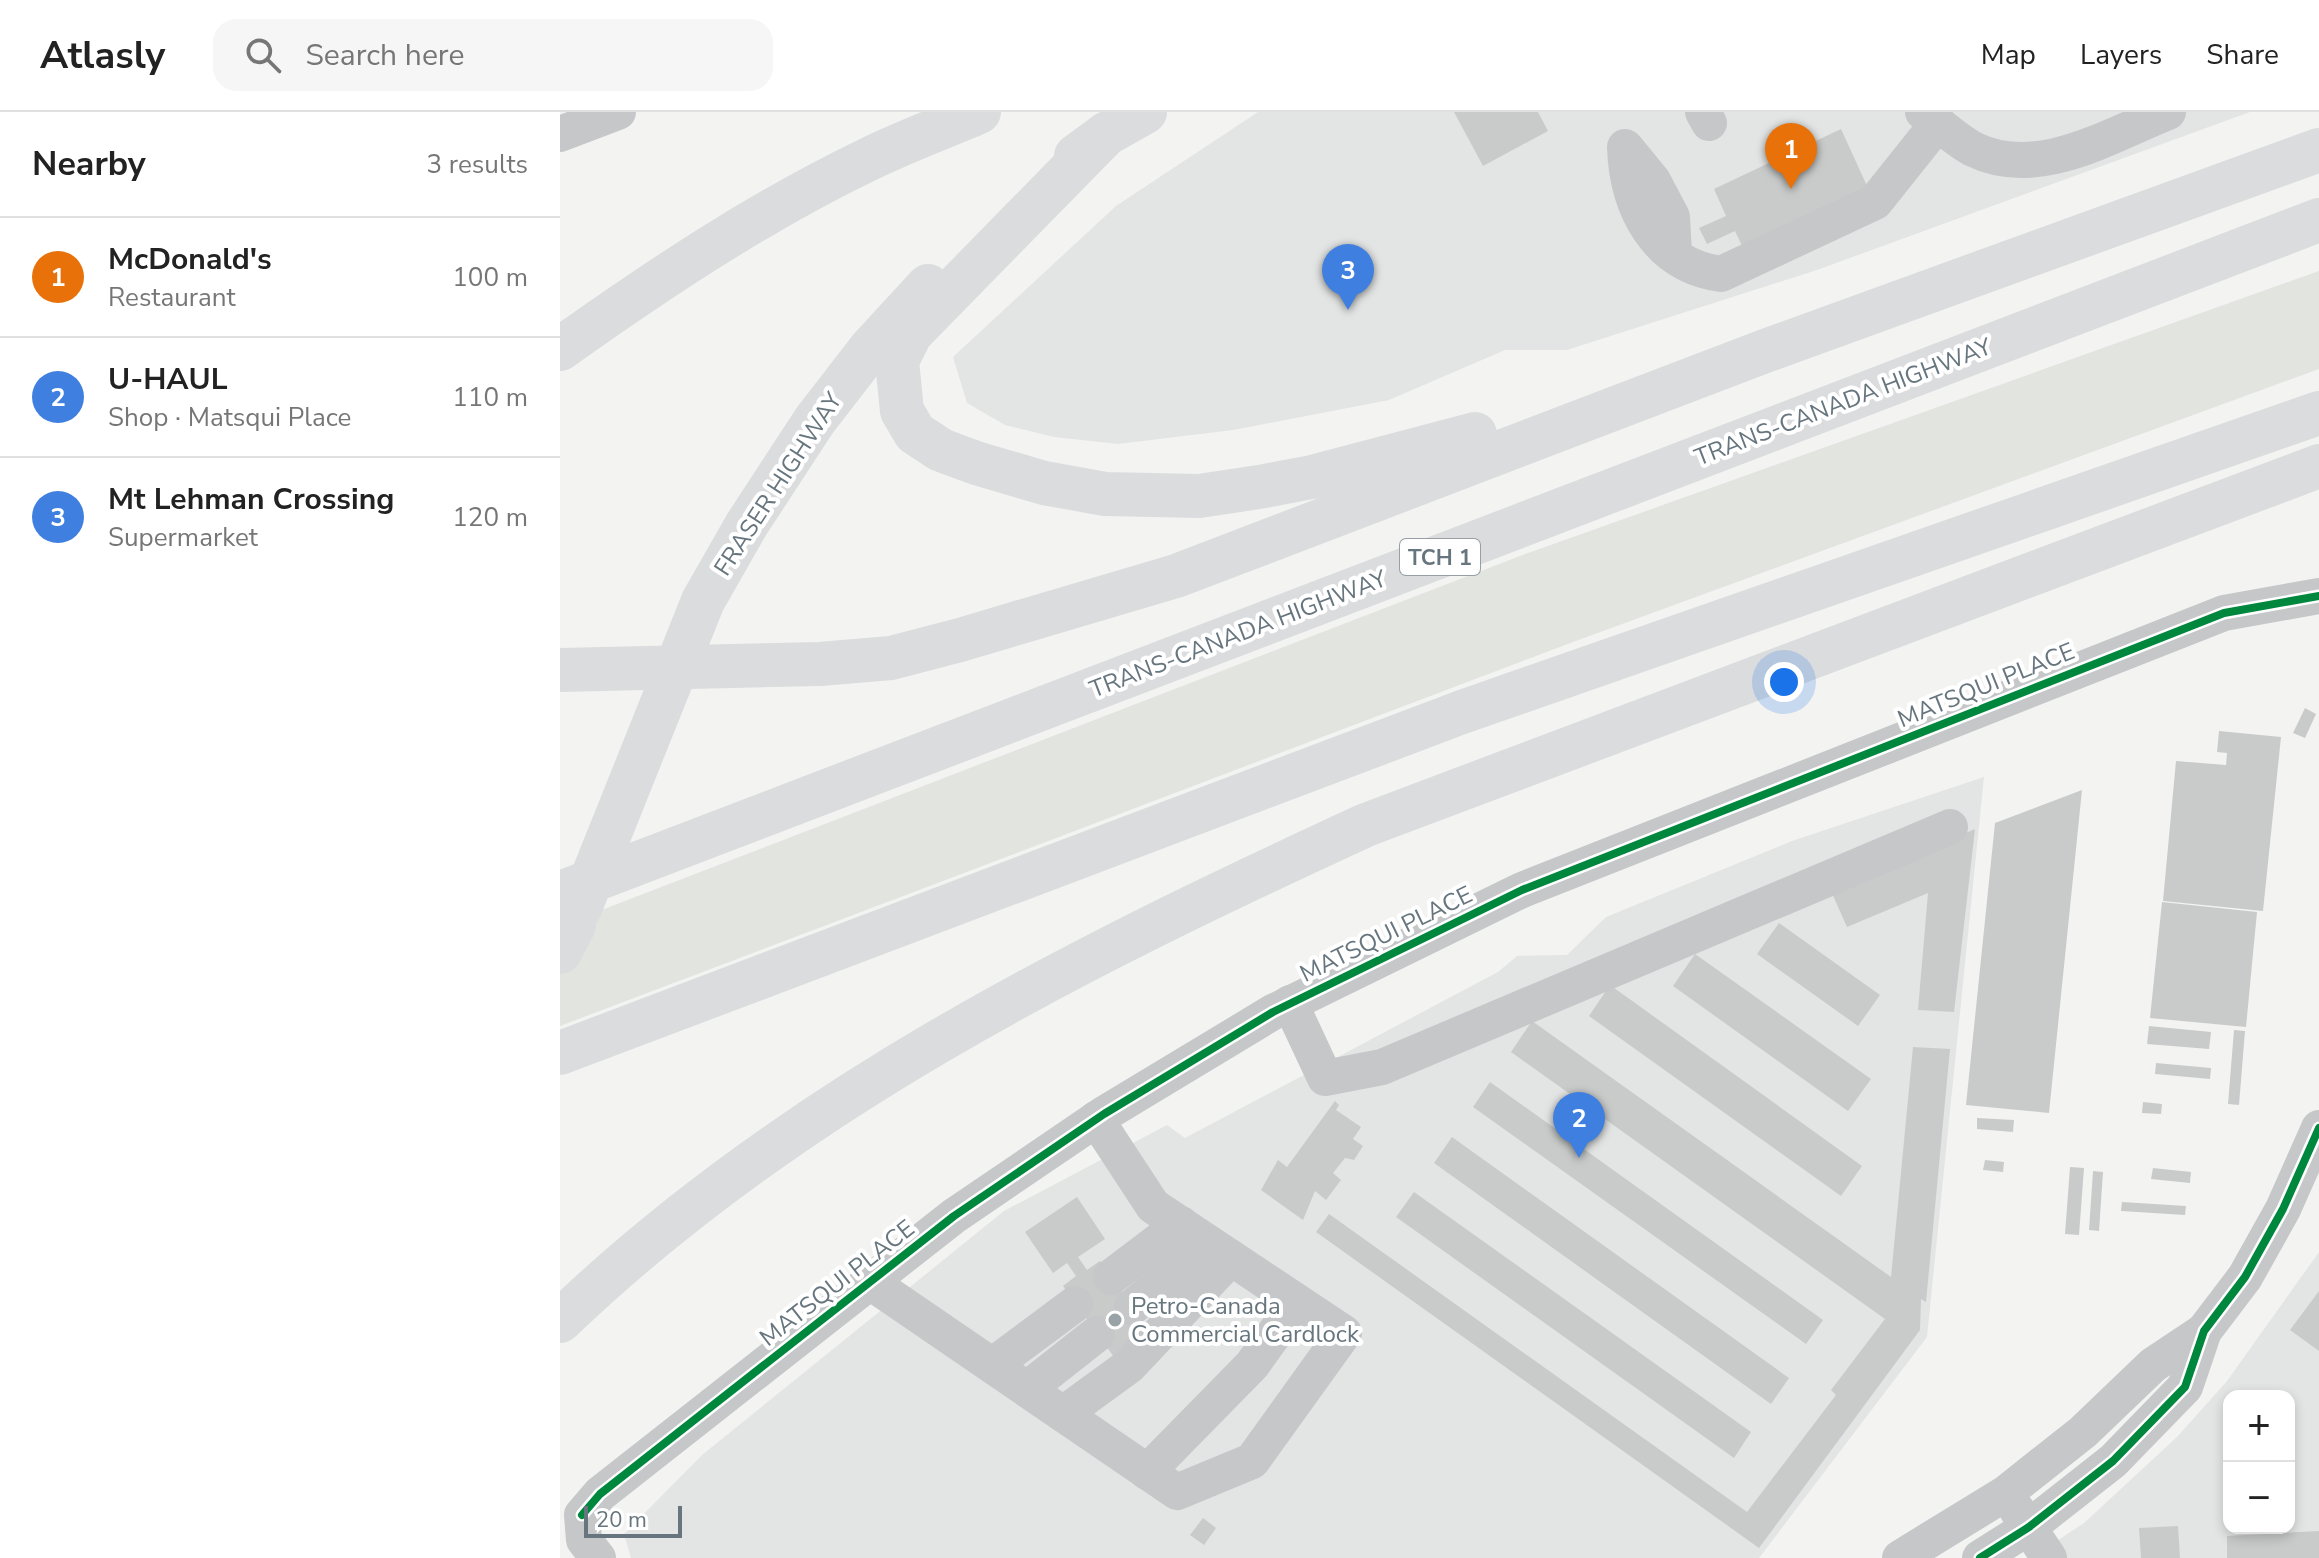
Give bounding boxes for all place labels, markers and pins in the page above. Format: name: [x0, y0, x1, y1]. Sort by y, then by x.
pin: 1: [1765, 123, 1817, 189]
pin: 3: [1322, 244, 1374, 310]
pin: 2: [1553, 1092, 1605, 1158]
place label: Petro-Canada Commercial Cardlock: [1131, 1290, 1360, 1350]
marker: Petro-Canada Commercial Cardlock: [1106, 1311, 1124, 1329]

